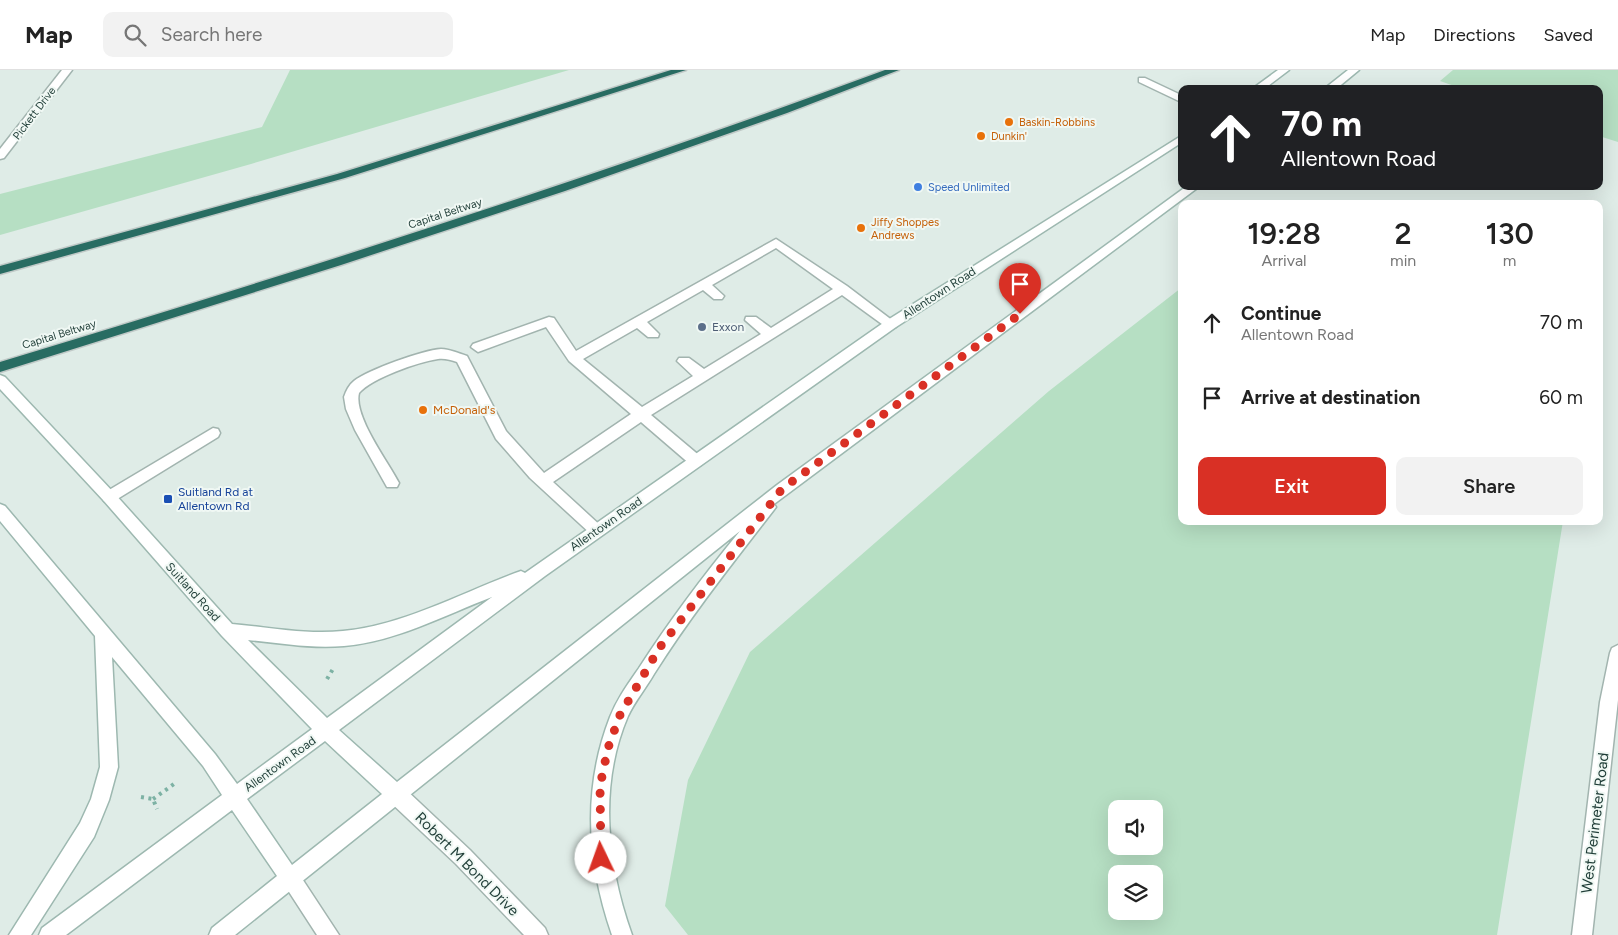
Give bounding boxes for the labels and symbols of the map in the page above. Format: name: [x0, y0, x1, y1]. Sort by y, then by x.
street label: Pickett Drive: [10, 84, 58, 142]
marker: Baskin-Robbins: [1003, 116, 1015, 128]
place label: Baskin-Robbins: [1019, 116, 1095, 129]
marker: Dunkin': [975, 130, 987, 142]
place label: Dunkin': [991, 130, 1027, 143]
marker: Speed Unlimited: [912, 181, 924, 193]
place label: Speed Unlimited: [928, 181, 1010, 194]
street label: Capital Beltway: [407, 195, 484, 231]
place label: Jiffy Shoppes Andrews: [871, 216, 939, 242]
marker: Jiffy Shoppes Andrews: [855, 222, 867, 234]
pin: [999, 263, 1041, 314]
street label: Allentown Road: [900, 264, 978, 322]
street label: Capital Beltway: [21, 317, 98, 352]
place label: Exxon: [712, 320, 744, 334]
marker: Exxon: [696, 321, 708, 333]
place label: McDonald's: [433, 403, 496, 417]
marker: McDonald's: [417, 404, 429, 416]
place label: Suitland Rd at Allentown Rd: [178, 485, 253, 513]
marker: Suitland Rd at Allentown Rd: [162, 493, 174, 505]
street label: Allentown Road: [567, 494, 645, 554]
street label: Suitland Road: [163, 560, 223, 624]
street label: Allentown Road: [242, 733, 318, 795]
street label: West Perimeter Road: [1577, 752, 1613, 894]
street label: Robert M Bond Drive: [411, 808, 523, 920]
position arrow: [574, 831, 626, 883]

